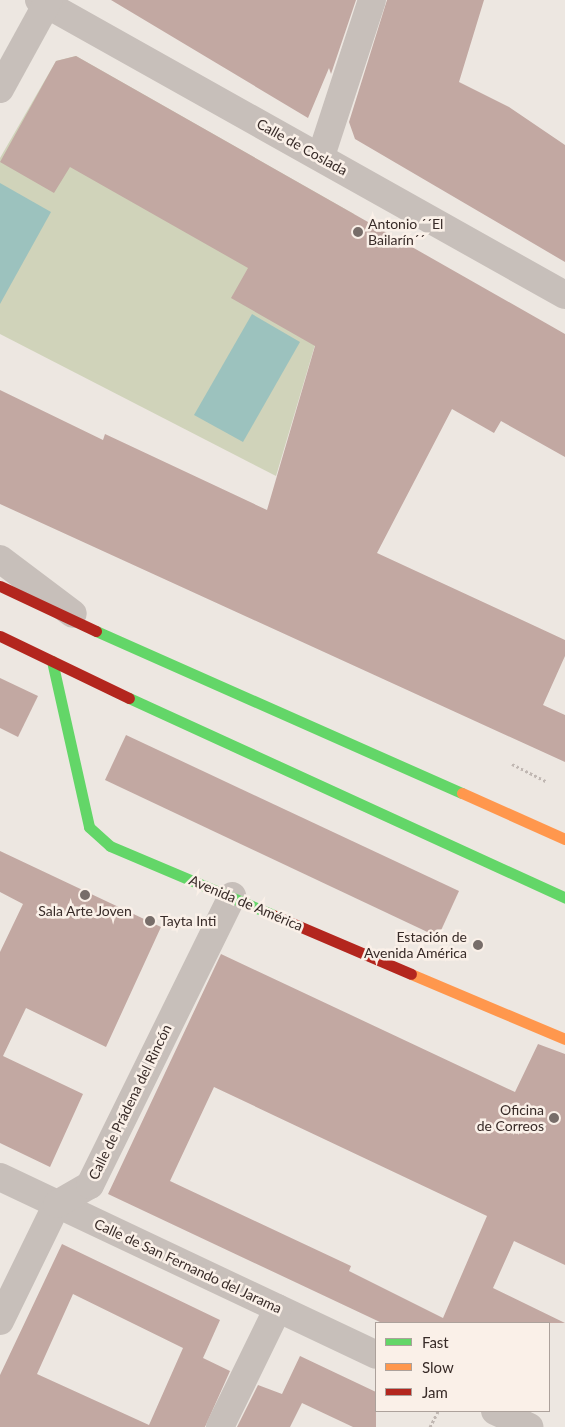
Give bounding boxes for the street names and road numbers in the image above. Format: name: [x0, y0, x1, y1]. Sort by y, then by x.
street label: Calle de Coslada: [254, 115, 350, 179]
street label: Avenida de América: [186, 871, 306, 935]
street label: Calle de Prádena del Rincón: [85, 1022, 175, 1182]
street label: Calle de San Fernando del Jarama: [91, 1215, 285, 1317]

